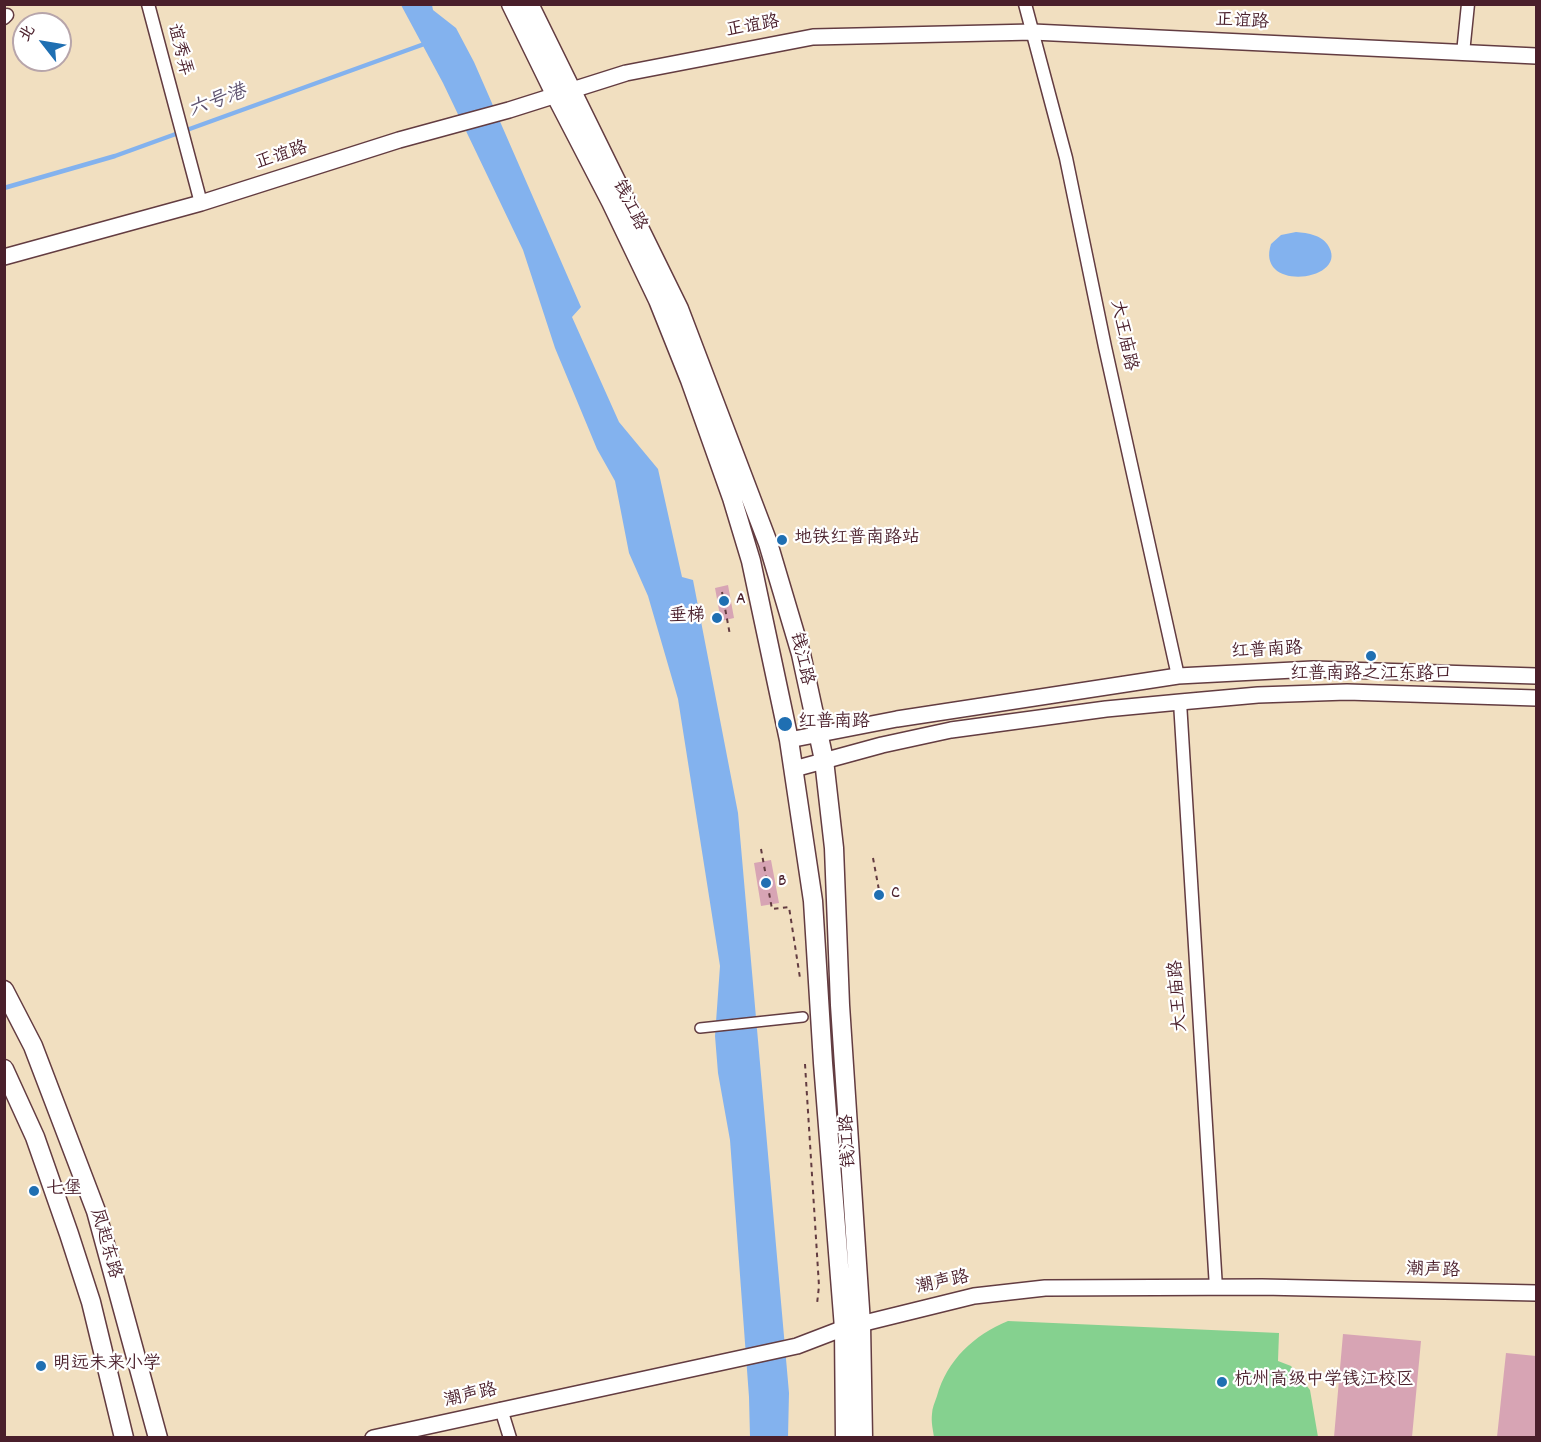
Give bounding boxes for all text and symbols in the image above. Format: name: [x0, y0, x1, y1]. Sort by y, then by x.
street label: 正谊路: [1214, 11, 1270, 35]
north arrow: [12, 12, 72, 72]
street label: 正谊路: [725, 13, 781, 43]
text: 北: [14, 21, 42, 46]
street label: 谊秀弄: [161, 21, 195, 79]
water label: 六号港: [186, 81, 250, 125]
street label: 正谊路: [253, 138, 311, 176]
street label: 钱江路: [606, 177, 650, 235]
street label: 大王庙路: [1104, 299, 1140, 373]
place label: 地铁红普南路站: [794, 529, 920, 551]
marker: 地铁红普南路站: [775, 533, 789, 547]
place label: A: [736, 590, 746, 612]
marker: A: [717, 594, 731, 608]
place label: 垂梯: [669, 607, 705, 629]
marker: 垂梯: [710, 611, 724, 625]
street label: 钱江路: [783, 630, 817, 688]
street label: 红普南路: [1230, 639, 1304, 665]
marker: 红普南路之江东路口: [1364, 649, 1378, 663]
place label: 红普南路之江东路口: [1290, 665, 1452, 687]
place label: 红普南路: [798, 713, 870, 735]
marker: 红普南路: [776, 715, 794, 733]
place label: B: [778, 872, 787, 894]
marker: B: [759, 876, 773, 890]
place label: C: [891, 884, 900, 906]
marker: C: [872, 888, 886, 902]
street label: 大王庙路: [1167, 959, 1193, 1033]
street label: 钱江路: [838, 1113, 862, 1169]
place label: 七堡: [46, 1180, 82, 1202]
marker: 七堡: [27, 1184, 41, 1198]
street label: 凤起东路: [84, 1206, 124, 1282]
street label: 潮声路: [1406, 1260, 1460, 1284]
street label: 潮声路: [914, 1268, 972, 1300]
place label: 明远未来小学: [53, 1355, 161, 1377]
marker: 明远未来小学: [34, 1359, 48, 1373]
place label: 杭州高级中学钱江校区: [1234, 1371, 1414, 1393]
marker: 杭州高级中学钱江校区: [1215, 1375, 1229, 1389]
street label: 潮声路: [442, 1380, 500, 1414]

